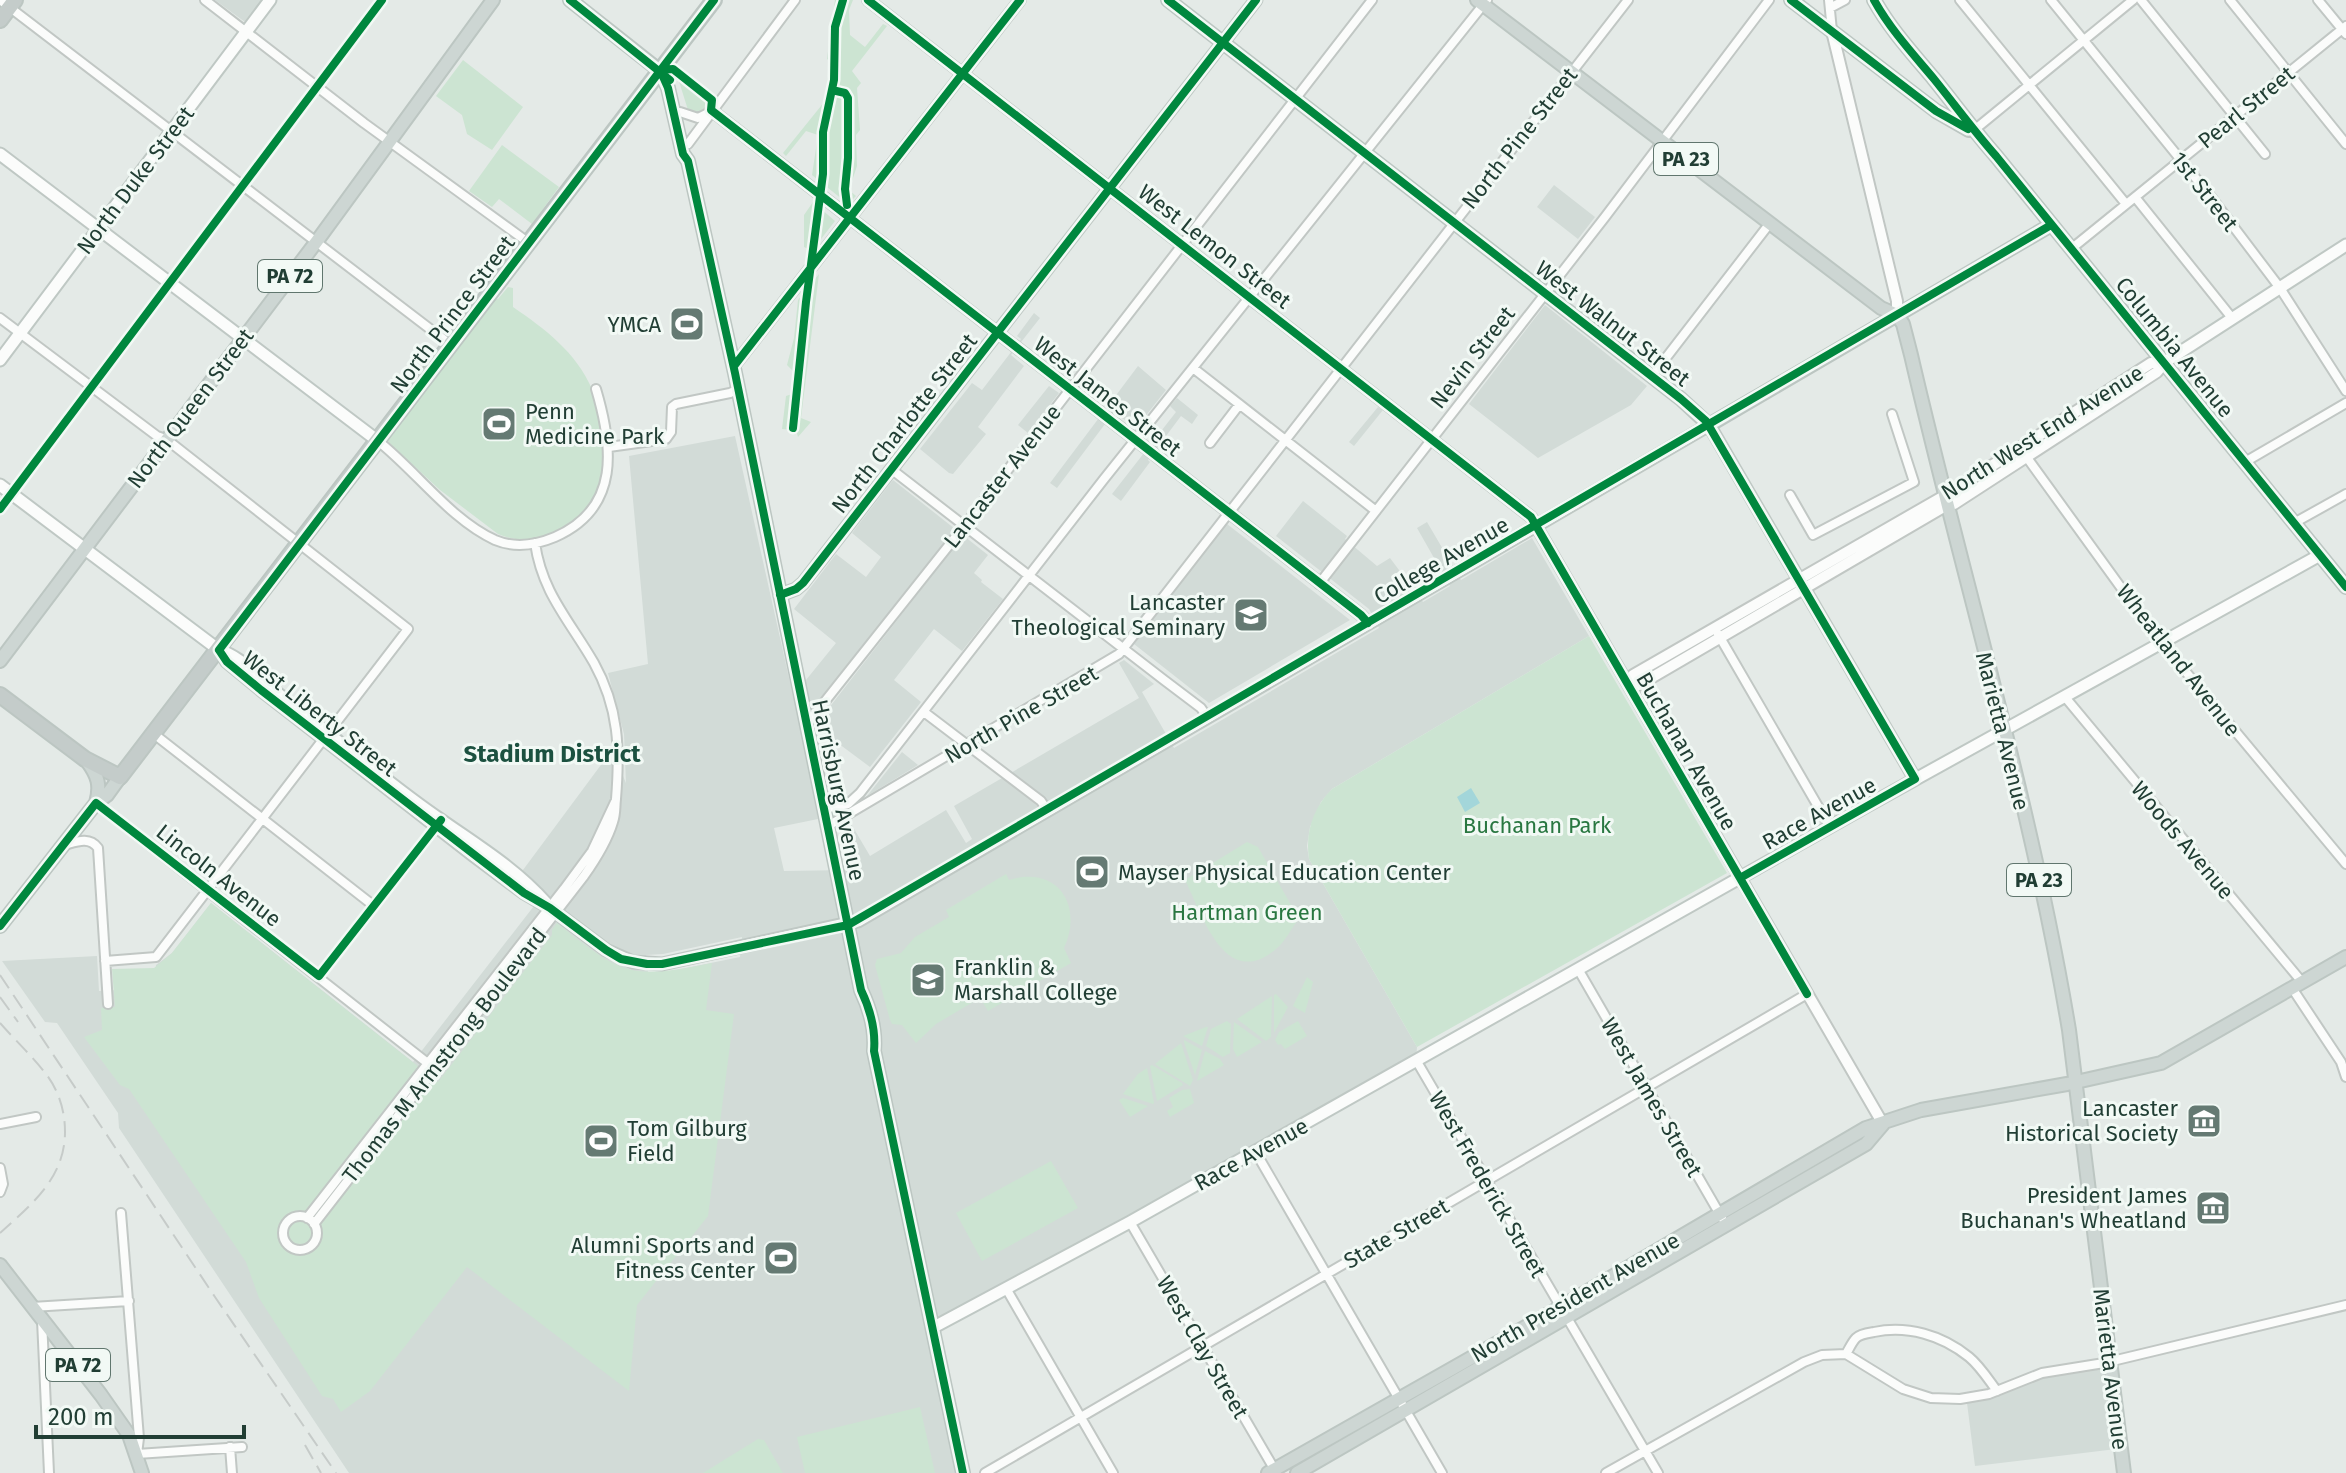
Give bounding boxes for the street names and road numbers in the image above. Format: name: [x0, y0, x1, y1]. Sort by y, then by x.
street label: Pearl Street: [2193, 60, 2300, 154]
street label: North Pine Street: [1456, 62, 1583, 215]
street label: North Duke Street: [71, 101, 200, 260]
road number: PA 23: [1654, 143, 1718, 175]
street label: 1st Street: [2165, 146, 2244, 236]
street label: West Lemon Street: [1133, 178, 1297, 314]
street label: North Prince Street: [384, 230, 521, 399]
street label: West Walnut Street: [1530, 255, 1695, 392]
road number: PA 72: [258, 260, 322, 292]
street label: Columbia Avenue: [2110, 272, 2240, 423]
street label: Nevin Street: [1424, 301, 1521, 414]
street label: North Queen Street: [121, 323, 259, 494]
street label: North Charlotte Street: [826, 328, 983, 519]
street label: West James Street: [1029, 331, 1187, 462]
street label: North West End Avenue: [1936, 359, 2148, 506]
street label: Lancaster Avenue: [938, 399, 1067, 554]
street label: College Avenue: [1369, 511, 1514, 610]
street label: Wheatland Avenue: [2111, 579, 2246, 742]
street label: West Liberty Street: [237, 645, 402, 782]
street label: Marietta Avenue: [1970, 649, 2035, 813]
street label: North Pine Street: [940, 660, 1103, 769]
street label: Buchanan Avenue: [1630, 667, 1743, 835]
street label: Harrisburg Avenue: [806, 697, 871, 883]
street label: Race Avenue: [1758, 771, 1881, 856]
street label: Woods Avenue: [2125, 776, 2240, 905]
street label: Lincoln Avenue: [151, 818, 287, 933]
road number: PA 23: [2007, 864, 2071, 896]
street label: Thomas M Armstrong Boulevard: [336, 922, 552, 1188]
street label: West James Street: [1595, 1013, 1708, 1182]
street label: West Frederick Street: [1423, 1086, 1552, 1282]
street label: Race Avenue: [1190, 1112, 1313, 1197]
street label: State Street: [1339, 1192, 1454, 1274]
street label: North President Avenue: [1466, 1227, 1684, 1368]
street label: West Clay Street: [1151, 1271, 1254, 1424]
street label: Marietta Avenue: [2087, 1287, 2134, 1451]
road number: PA 72: [46, 1349, 110, 1381]

